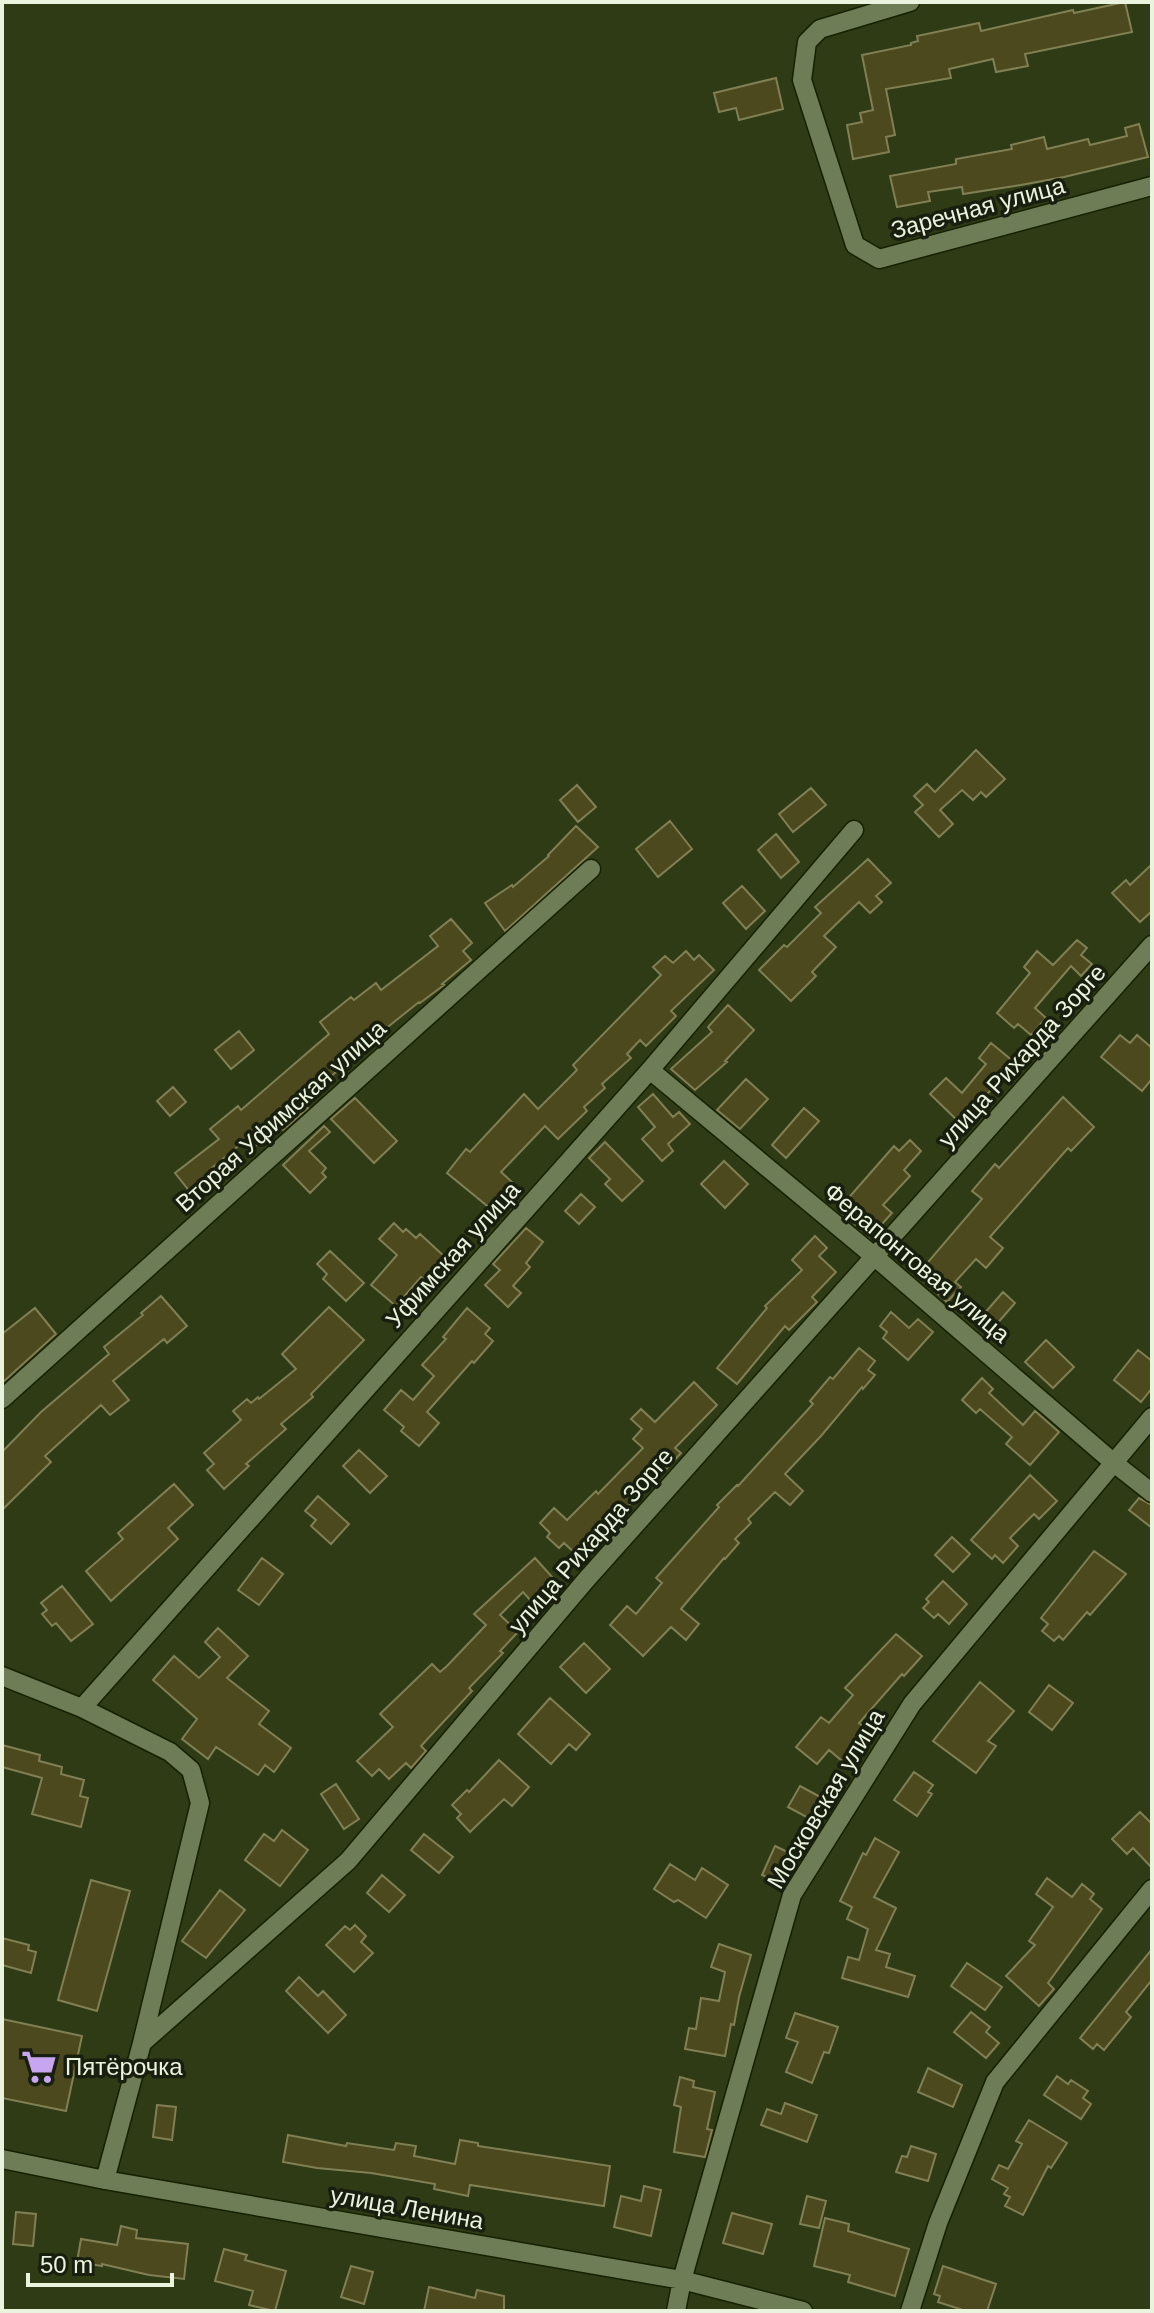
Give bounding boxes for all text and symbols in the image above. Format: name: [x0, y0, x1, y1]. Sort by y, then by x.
street label: Заречная улица: [888, 171, 1068, 244]
street label: улица Рихарда Зорге: [932, 959, 1111, 1153]
street label: Вторая Уфимская улица: [170, 1014, 391, 1217]
street label: Уфимская улица: [380, 1176, 526, 1333]
street label: Ферапонтовая улица: [819, 1177, 1016, 1348]
street label: улица Рихарда Зорге: [503, 1442, 678, 1639]
street label: Московская улица: [761, 1704, 890, 1893]
supermarket icon: Пятёрочка: [20, 2048, 58, 2086]
place label: Пятёрочка: [65, 2053, 183, 2080]
street label: улица Ленина: [328, 2181, 486, 2234]
scale bar: [28, 2237, 172, 2287]
text: 50 m: [40, 2251, 93, 2278]

